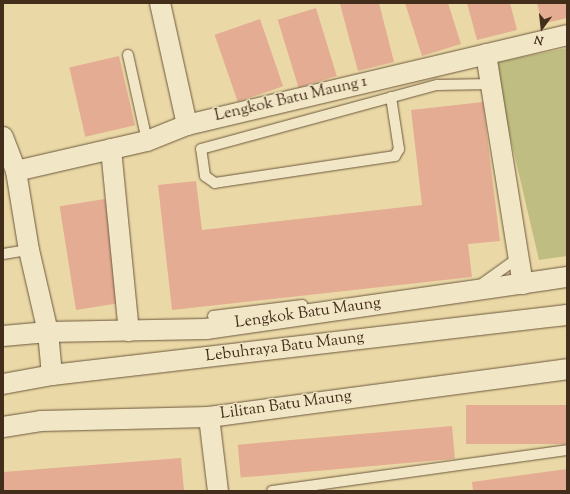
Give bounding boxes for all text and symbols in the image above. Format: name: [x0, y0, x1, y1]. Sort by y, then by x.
north arrow: [522, 8, 562, 48]
text: N: [533, 31, 545, 48]
street label: Lengkok Batu Maung 1: [213, 73, 369, 127]
street label: Lengkok Batu Maung: [234, 294, 382, 334]
street label: Lebuhraya Batu Maung: [205, 329, 365, 367]
street label: Lilitan Batu Maung: [219, 387, 353, 425]

